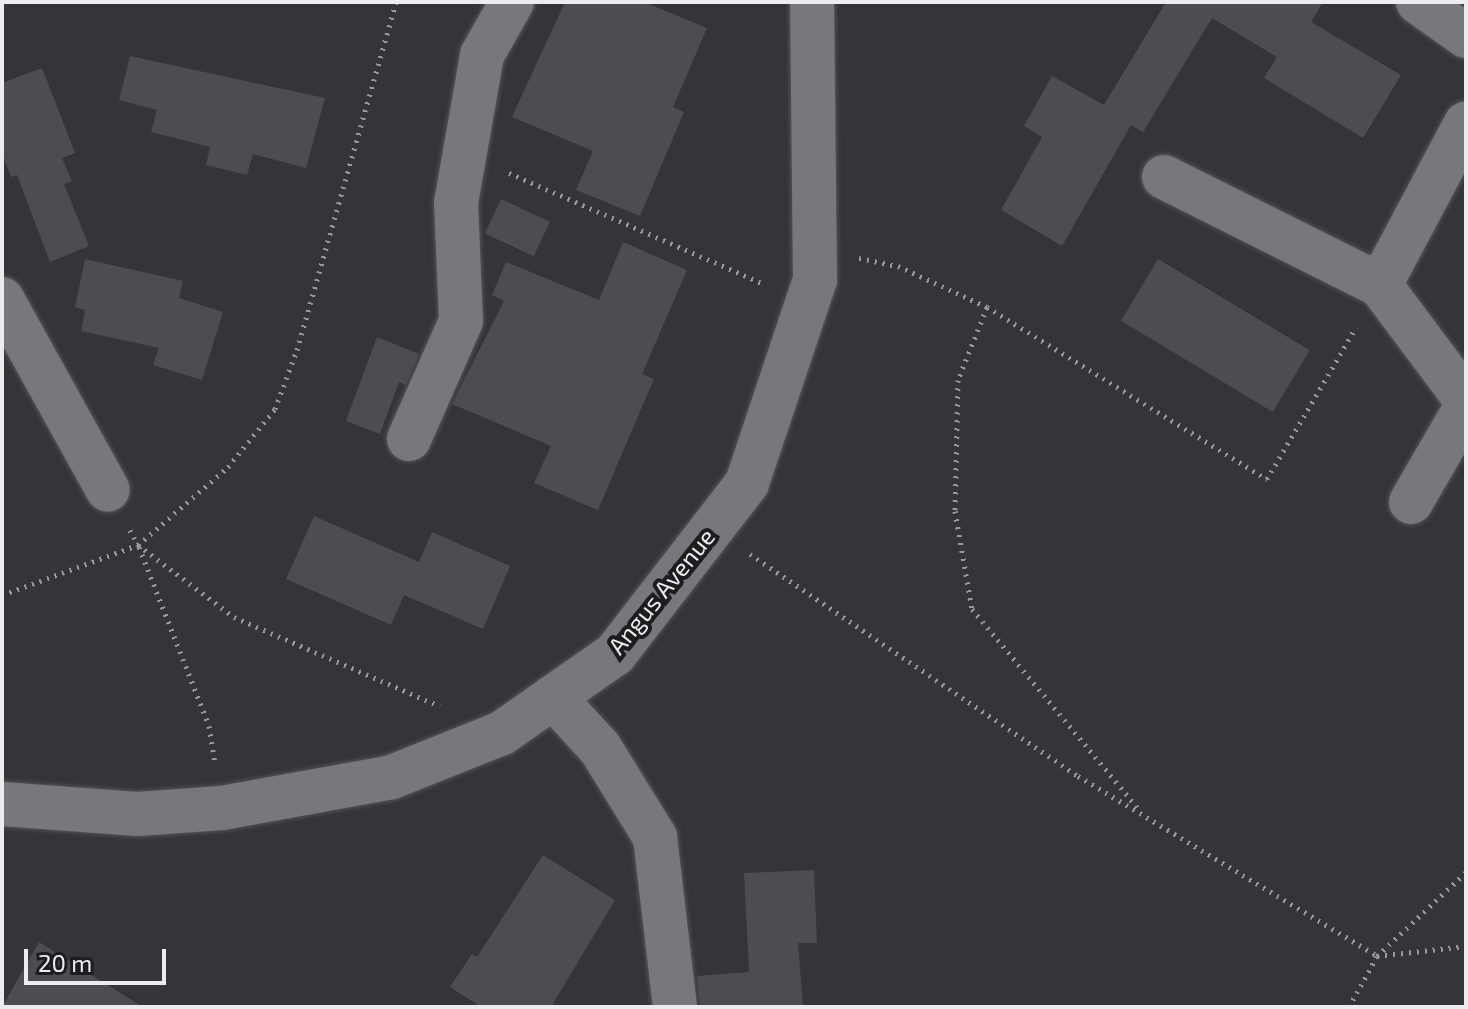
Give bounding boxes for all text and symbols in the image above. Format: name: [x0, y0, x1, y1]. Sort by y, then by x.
street label: Angus Avenue: [601, 522, 721, 660]
scale bar: [28, 933, 170, 983]
text: 20 m: [38, 948, 92, 977]

